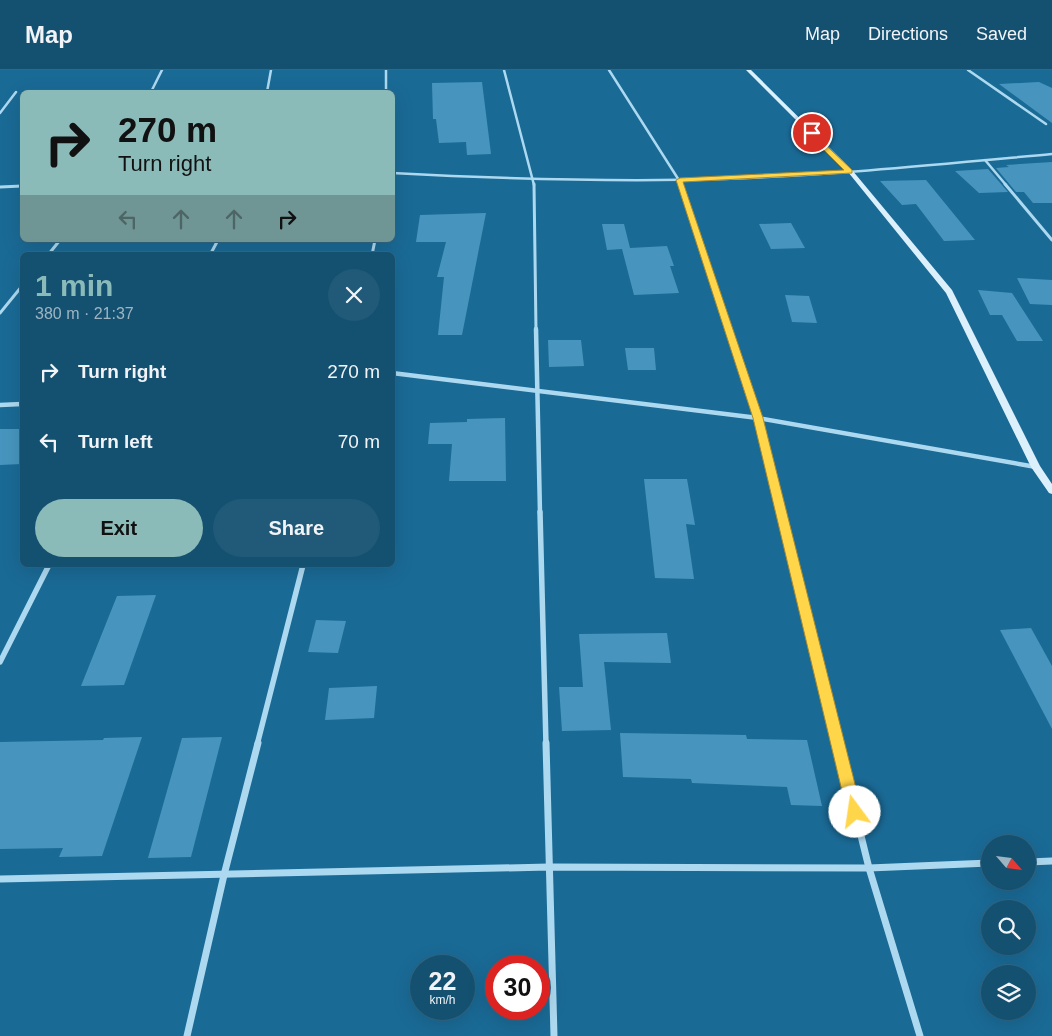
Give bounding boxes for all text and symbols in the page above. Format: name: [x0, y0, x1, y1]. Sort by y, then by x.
text: Map: [25, 21, 73, 48]
text: Map: [805, 24, 840, 44]
text: Directions: [868, 24, 948, 44]
text: Saved: [976, 24, 1027, 44]
icon: right: [35, 110, 100, 175]
text: 270 m: [118, 110, 217, 149]
pin: [791, 112, 833, 154]
icon: arrive: [798, 119, 826, 147]
text: Turn right: [118, 151, 211, 176]
icon: left: [114, 205, 142, 233]
icon: ahead: [167, 205, 195, 233]
icon: ahead: [220, 205, 248, 233]
icon: right: [273, 205, 301, 233]
text: 1 min: [35, 269, 113, 302]
button: close: [328, 269, 380, 321]
text: 380 m · 21:37: [35, 305, 134, 322]
icon: right: [35, 358, 63, 386]
text: Turn right: [78, 361, 166, 382]
text: 270 m: [327, 361, 380, 382]
icon: left: [35, 428, 63, 456]
text: Turn left: [78, 431, 153, 452]
text: 70 m: [338, 431, 380, 452]
button: Exit: [35, 499, 203, 557]
button: Share: [213, 499, 380, 557]
position arrow: [828, 785, 880, 837]
north arrow: [981, 835, 1036, 890]
map controls: [981, 835, 1036, 1020]
button: search: [981, 900, 1036, 955]
speed limit sign: 30: [485, 955, 550, 1020]
button: layers: [981, 965, 1036, 1020]
text: 22: [429, 967, 456, 995]
text: km/h: [429, 993, 456, 1007]

